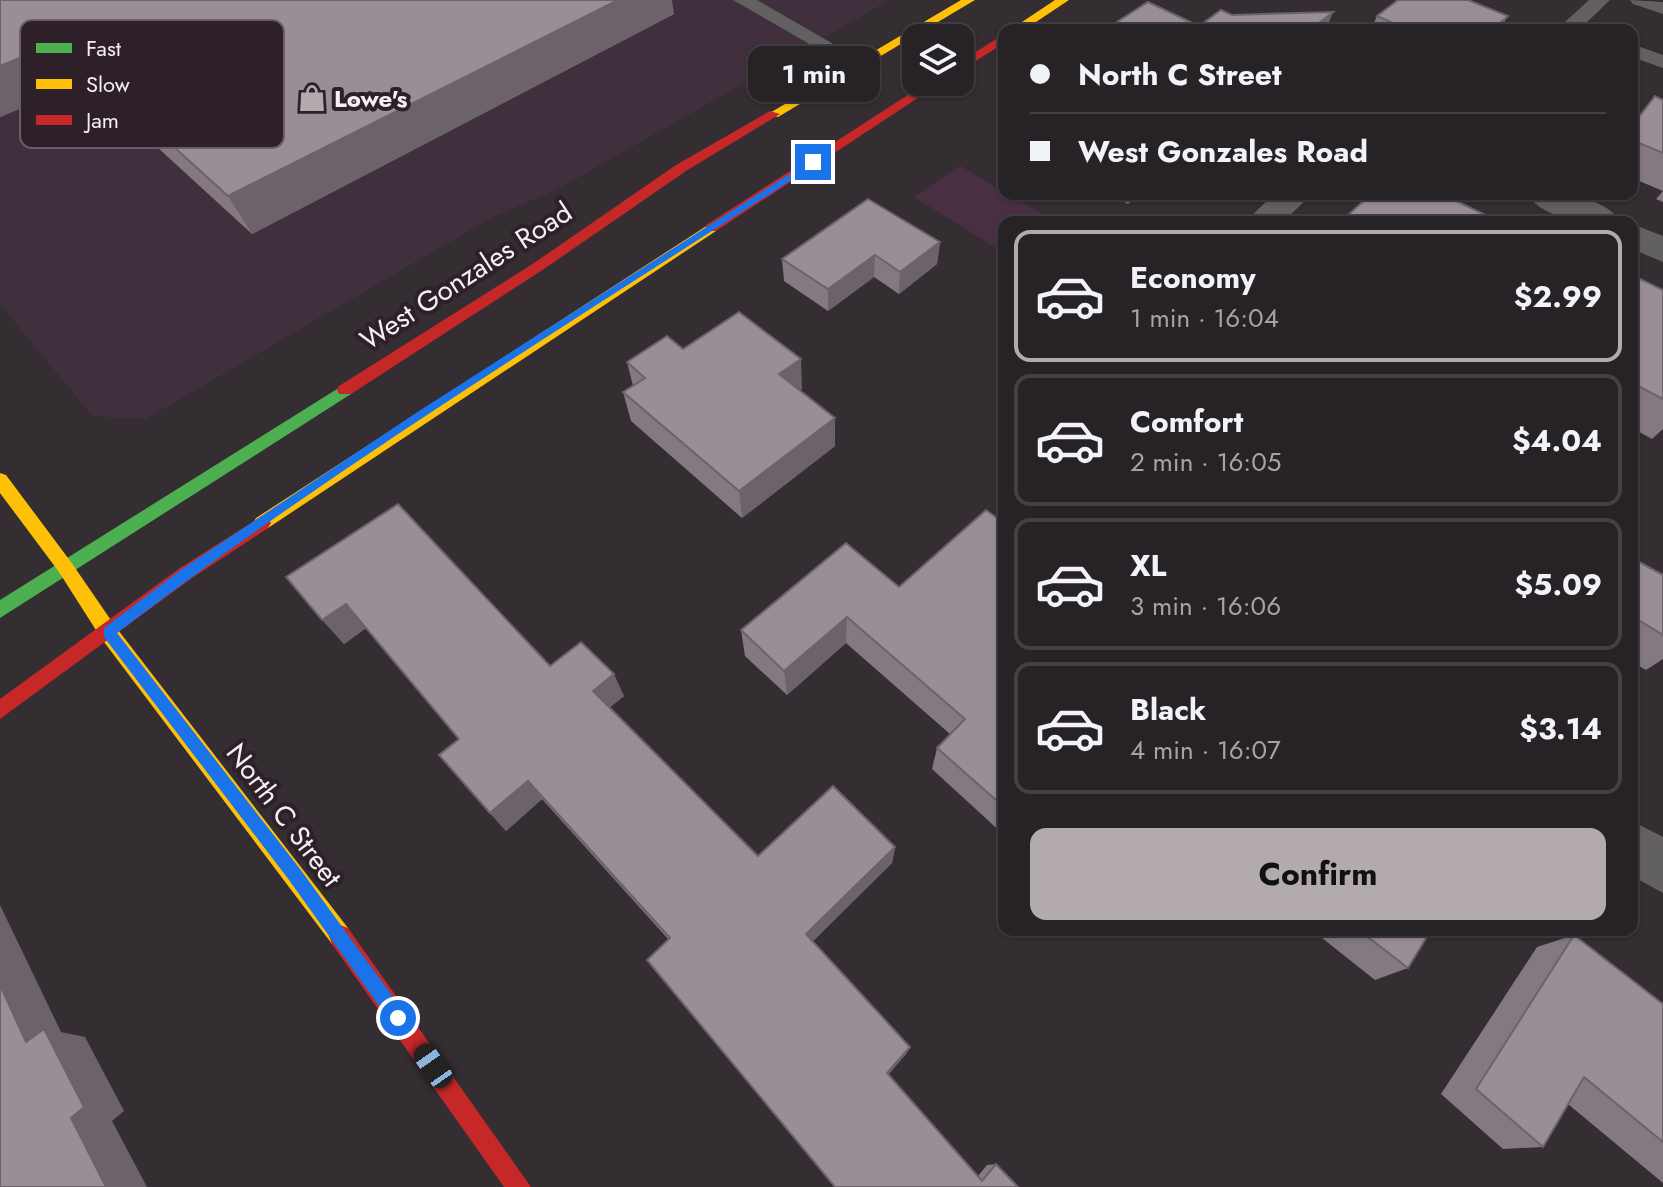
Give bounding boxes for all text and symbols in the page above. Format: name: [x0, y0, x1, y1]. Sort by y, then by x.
legend: [20, 20, 284, 148]
map controls: [902, 24, 974, 96]
button: layers: [902, 24, 974, 96]
text: Fast: [86, 32, 122, 64]
callout: 1 min: [747, 46, 879, 102]
text: North C Street: [1078, 53, 1282, 96]
text: 1 min: [782, 55, 846, 93]
text: Slow: [86, 68, 130, 100]
place label: Lowe's: [334, 81, 407, 116]
shop icon: Lowe's: [297, 83, 327, 113]
text: Jam: [83, 104, 119, 136]
text: West Gonzales Road: [1078, 130, 1368, 173]
route end: [795, 144, 831, 180]
street label: West Gonzales Road: [352, 192, 580, 360]
text: Economy: [1130, 256, 1256, 299]
icon: car: [1034, 260, 1106, 332]
text: $2.99: [1514, 275, 1602, 318]
text: 1 min · 16:04: [1130, 299, 1279, 337]
text: Comfort: [1130, 400, 1243, 443]
icon: car: [1034, 404, 1106, 476]
text: $4.04: [1512, 419, 1602, 462]
text: 2 min · 16:05: [1130, 443, 1281, 481]
text: XL: [1130, 544, 1166, 587]
icon: car: [1034, 548, 1106, 620]
text: $5.09: [1514, 563, 1602, 606]
text: 3 min · 16:06: [1130, 587, 1281, 625]
text: Black: [1130, 688, 1206, 731]
icon: car: [1034, 692, 1106, 764]
text: $3.14: [1519, 707, 1602, 750]
text: 4 min · 16:07: [1130, 731, 1281, 769]
street label: North C Street: [216, 734, 352, 896]
button: Confirm: [1030, 828, 1606, 920]
route start: [380, 1000, 416, 1036]
car: [409, 1039, 457, 1093]

